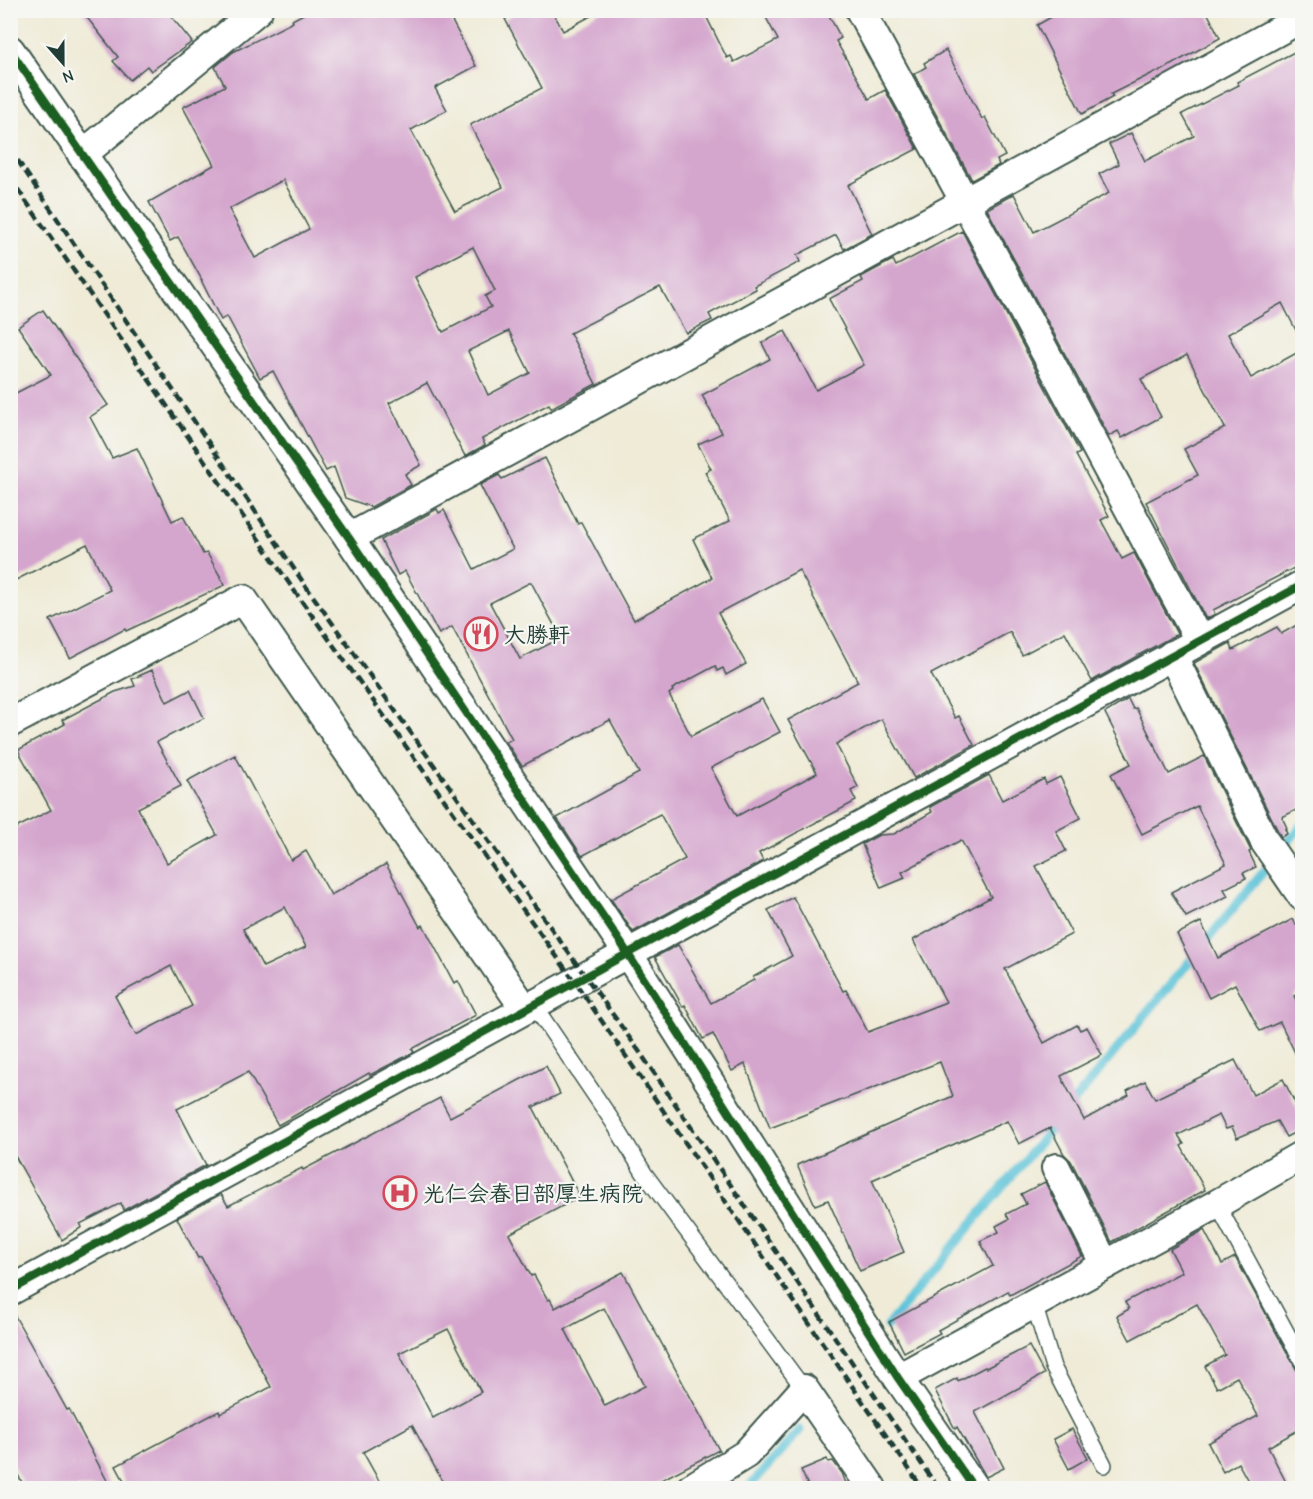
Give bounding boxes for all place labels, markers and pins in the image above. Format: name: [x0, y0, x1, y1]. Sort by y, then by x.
restaurant icon: 大勝軒: [463, 616, 499, 652]
place label: 大勝軒: [504, 622, 570, 648]
hospital icon: 光仁会春日部厚生病院: [382, 1175, 418, 1211]
place label: 光仁会春日部厚生病院: [423, 1181, 643, 1207]

